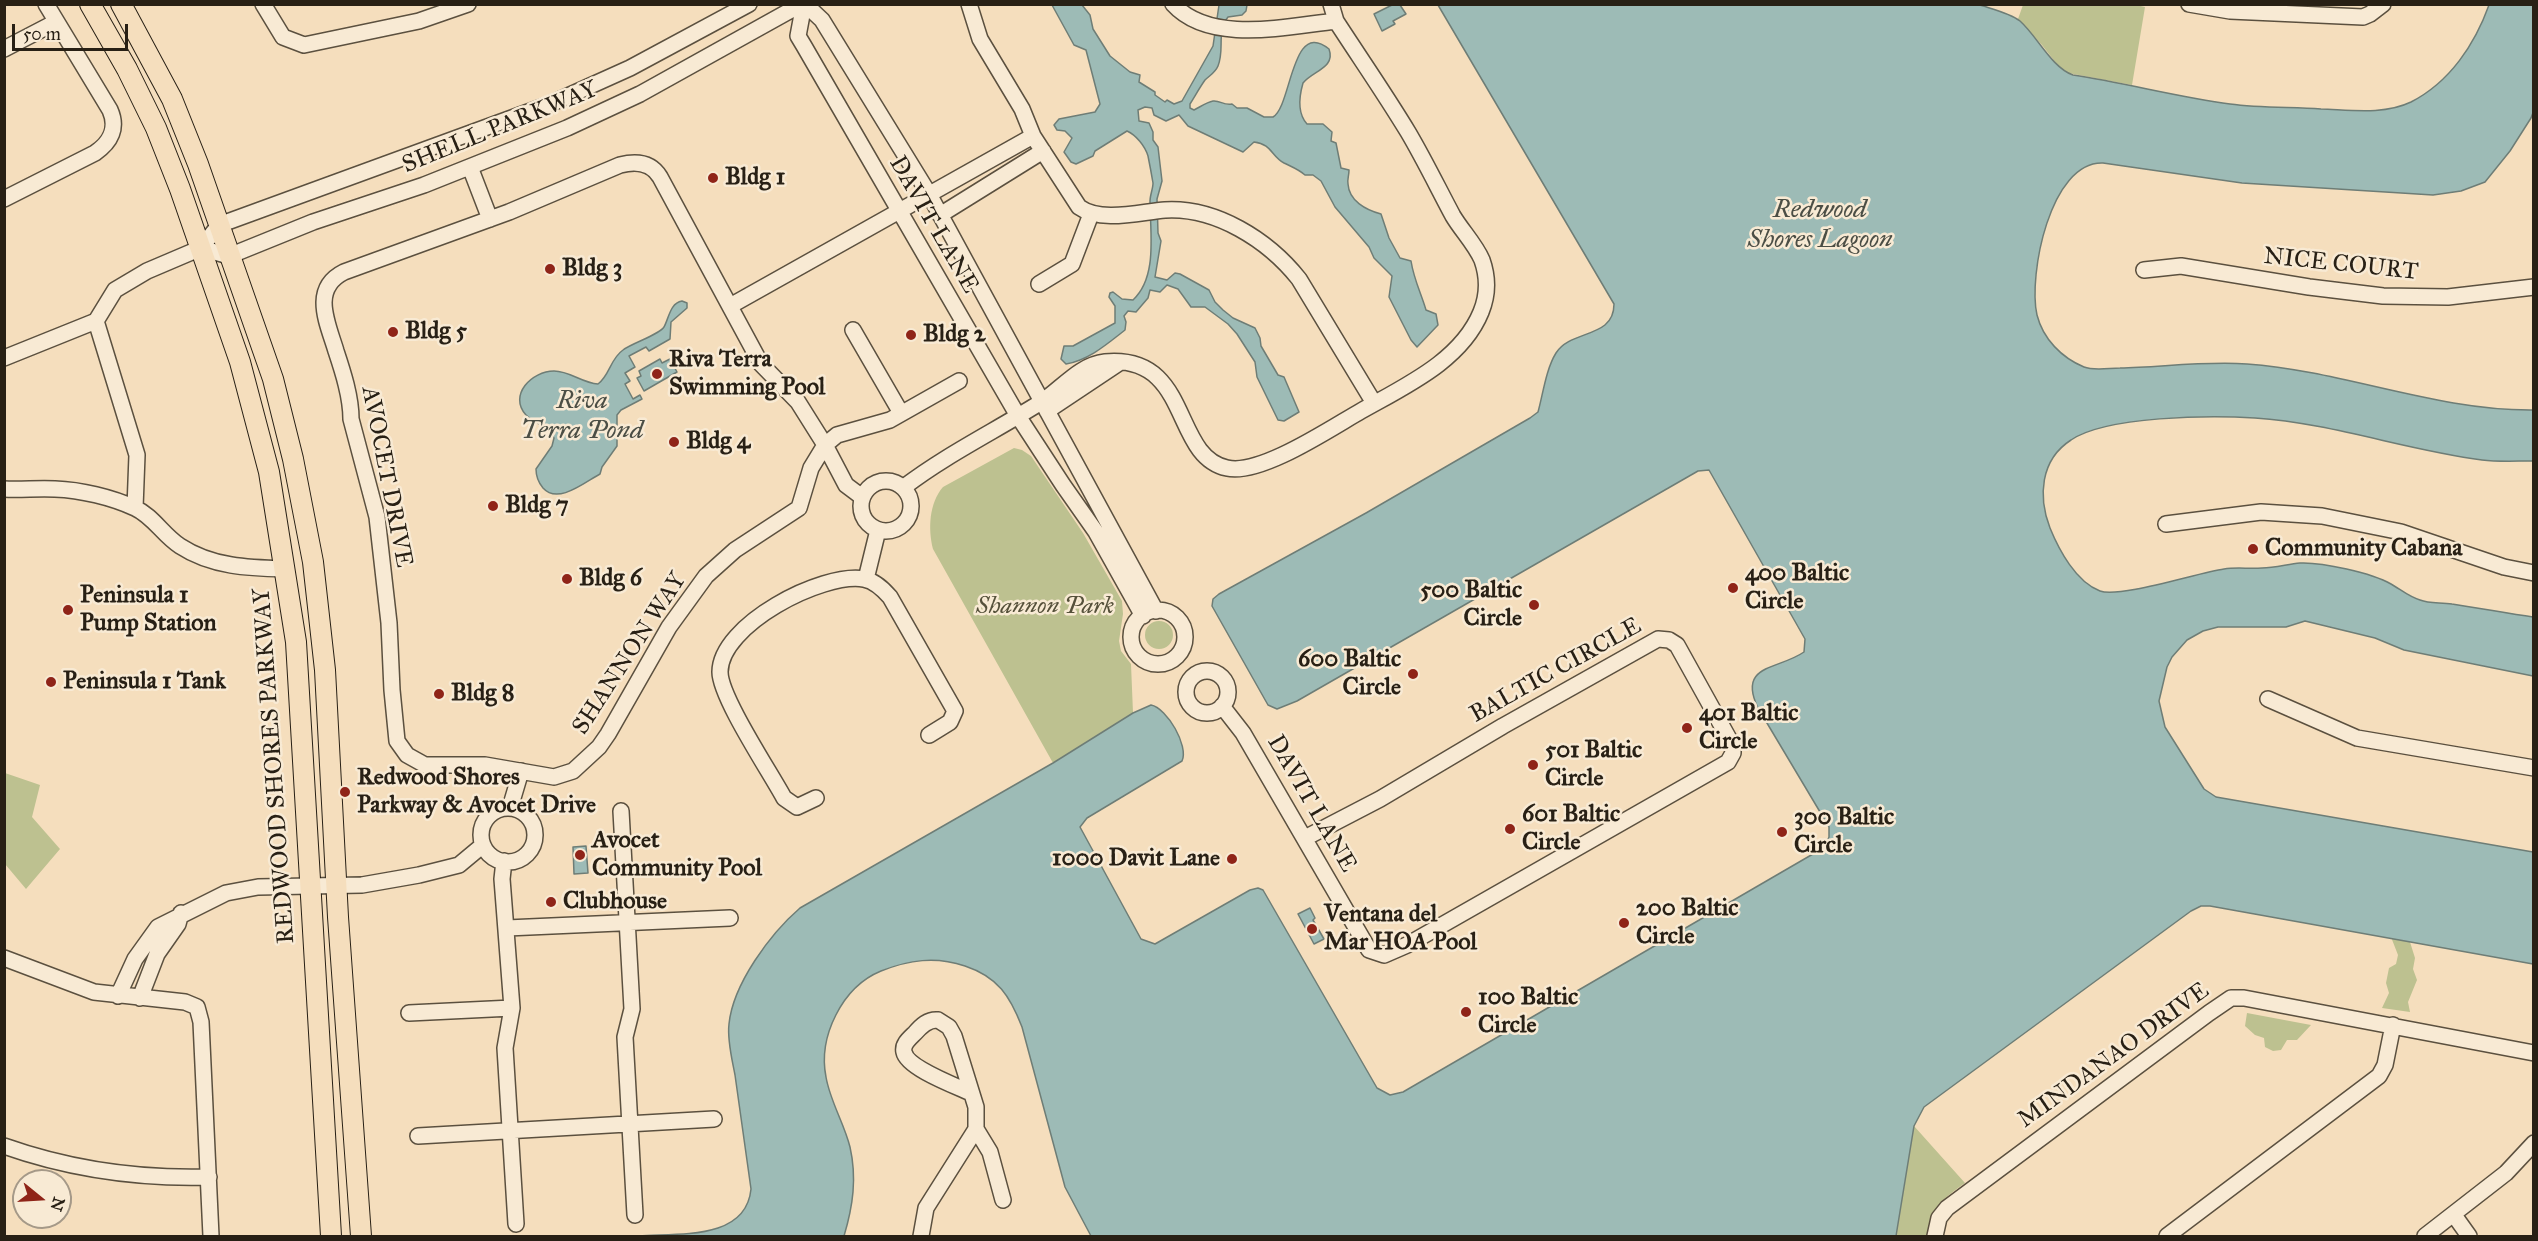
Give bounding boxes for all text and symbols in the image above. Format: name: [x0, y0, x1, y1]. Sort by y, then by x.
scale bar: [15, 12, 130, 50]
text: 50 m: [23, 23, 61, 45]
street label: SHELL PARKWAY: [398, 76, 602, 180]
street label: DAVIT LANE: [882, 151, 984, 299]
place label: Bldg 1: [725, 164, 785, 192]
marker: Bldg 1: [706, 171, 720, 185]
water label: Redwood Shores Lagoon: [1747, 195, 1893, 256]
street label: NICE COURT: [2262, 243, 2420, 287]
place label: Bldg 3: [562, 255, 622, 283]
marker: Bldg 3: [543, 262, 557, 276]
place label: Bldg 5: [405, 318, 467, 346]
place label: Bldg 2: [923, 321, 986, 349]
marker: Bldg 5: [386, 325, 400, 339]
marker: Bldg 2: [904, 328, 918, 342]
place label: Riva Terra Swimming Pool: [669, 346, 825, 402]
marker: Riva Terra Swimming Pool: [650, 367, 664, 381]
street label: AVOCET DRIVE: [354, 384, 418, 570]
water label: Riva Terra Pond: [520, 386, 644, 448]
place label: Bldg 4: [686, 428, 750, 456]
marker: Bldg 4: [667, 435, 681, 449]
place label: Bldg 7: [505, 492, 569, 520]
marker: Bldg 7: [486, 499, 500, 513]
place label: Community Cabana: [2265, 535, 2462, 563]
marker: Community Cabana: [2246, 542, 2260, 556]
place label: 400 Baltic Circle: [1745, 560, 1849, 616]
place label: Bldg 6: [579, 565, 642, 593]
street label: SHANNON WAY: [567, 568, 693, 740]
marker: Bldg 6: [560, 572, 574, 586]
place label: 500 Baltic Circle: [1420, 577, 1522, 633]
marker: 400 Baltic Circle: [1726, 581, 1740, 595]
place label: Peninsula 1 Pump Station: [80, 582, 217, 638]
street label: REDWOOD SHORES PARKWAY: [248, 587, 302, 945]
park label: Shannon Park: [976, 593, 1114, 621]
marker: 500 Baltic Circle: [1527, 598, 1541, 612]
marker: Peninsula 1 Pump Station: [61, 603, 75, 617]
street label: BALTIC CIRCLE: [1465, 612, 1647, 730]
place label: 600 Baltic Circle: [1298, 646, 1401, 702]
marker: 600 Baltic Circle: [1406, 667, 1420, 681]
place label: Peninsula 1 Tank: [63, 668, 226, 696]
marker: Peninsula 1 Tank: [44, 675, 58, 689]
place label: Bldg 8: [451, 680, 514, 708]
marker: Bldg 8: [432, 687, 446, 701]
place label: 401 Baltic Circle: [1699, 700, 1798, 756]
marker: 401 Baltic Circle: [1680, 721, 1694, 735]
street label: DAVIT LANE: [1260, 730, 1362, 878]
place label: 501 Baltic Circle: [1545, 737, 1642, 793]
marker: 501 Baltic Circle: [1526, 758, 1540, 772]
place label: Redwood Shores Parkway & Avocet Drive: [357, 764, 596, 820]
marker: Redwood Shores Parkway & Avocet Drive: [338, 785, 352, 799]
place label: 601 Baltic Circle: [1522, 801, 1620, 857]
place label: 300 Baltic Circle: [1794, 804, 1894, 860]
marker: 601 Baltic Circle: [1503, 822, 1517, 836]
marker: 300 Baltic Circle: [1775, 825, 1789, 839]
place label: Avocet Community Pool: [592, 827, 762, 883]
place label: 1000 Davit Lane: [1052, 845, 1220, 873]
marker: Avocet Community Pool: [573, 848, 587, 862]
marker: 1000 Davit Lane: [1225, 852, 1239, 866]
place label: Clubhouse: [563, 888, 667, 916]
marker: Clubhouse: [544, 895, 558, 909]
place label: 200 Baltic Circle: [1636, 895, 1738, 951]
place label: Ventana del Mar HOA Pool: [1324, 901, 1477, 957]
marker: 200 Baltic Circle: [1617, 916, 1631, 930]
marker: Ventana del Mar HOA Pool: [1305, 922, 1319, 936]
street label: MINDANAO DRIVE: [2013, 977, 2215, 1135]
place label: 100 Baltic Circle: [1478, 984, 1578, 1040]
marker: 100 Baltic Circle: [1459, 1005, 1473, 1019]
north arrow: [12, 1169, 72, 1229]
text: N: [47, 1195, 69, 1213]

